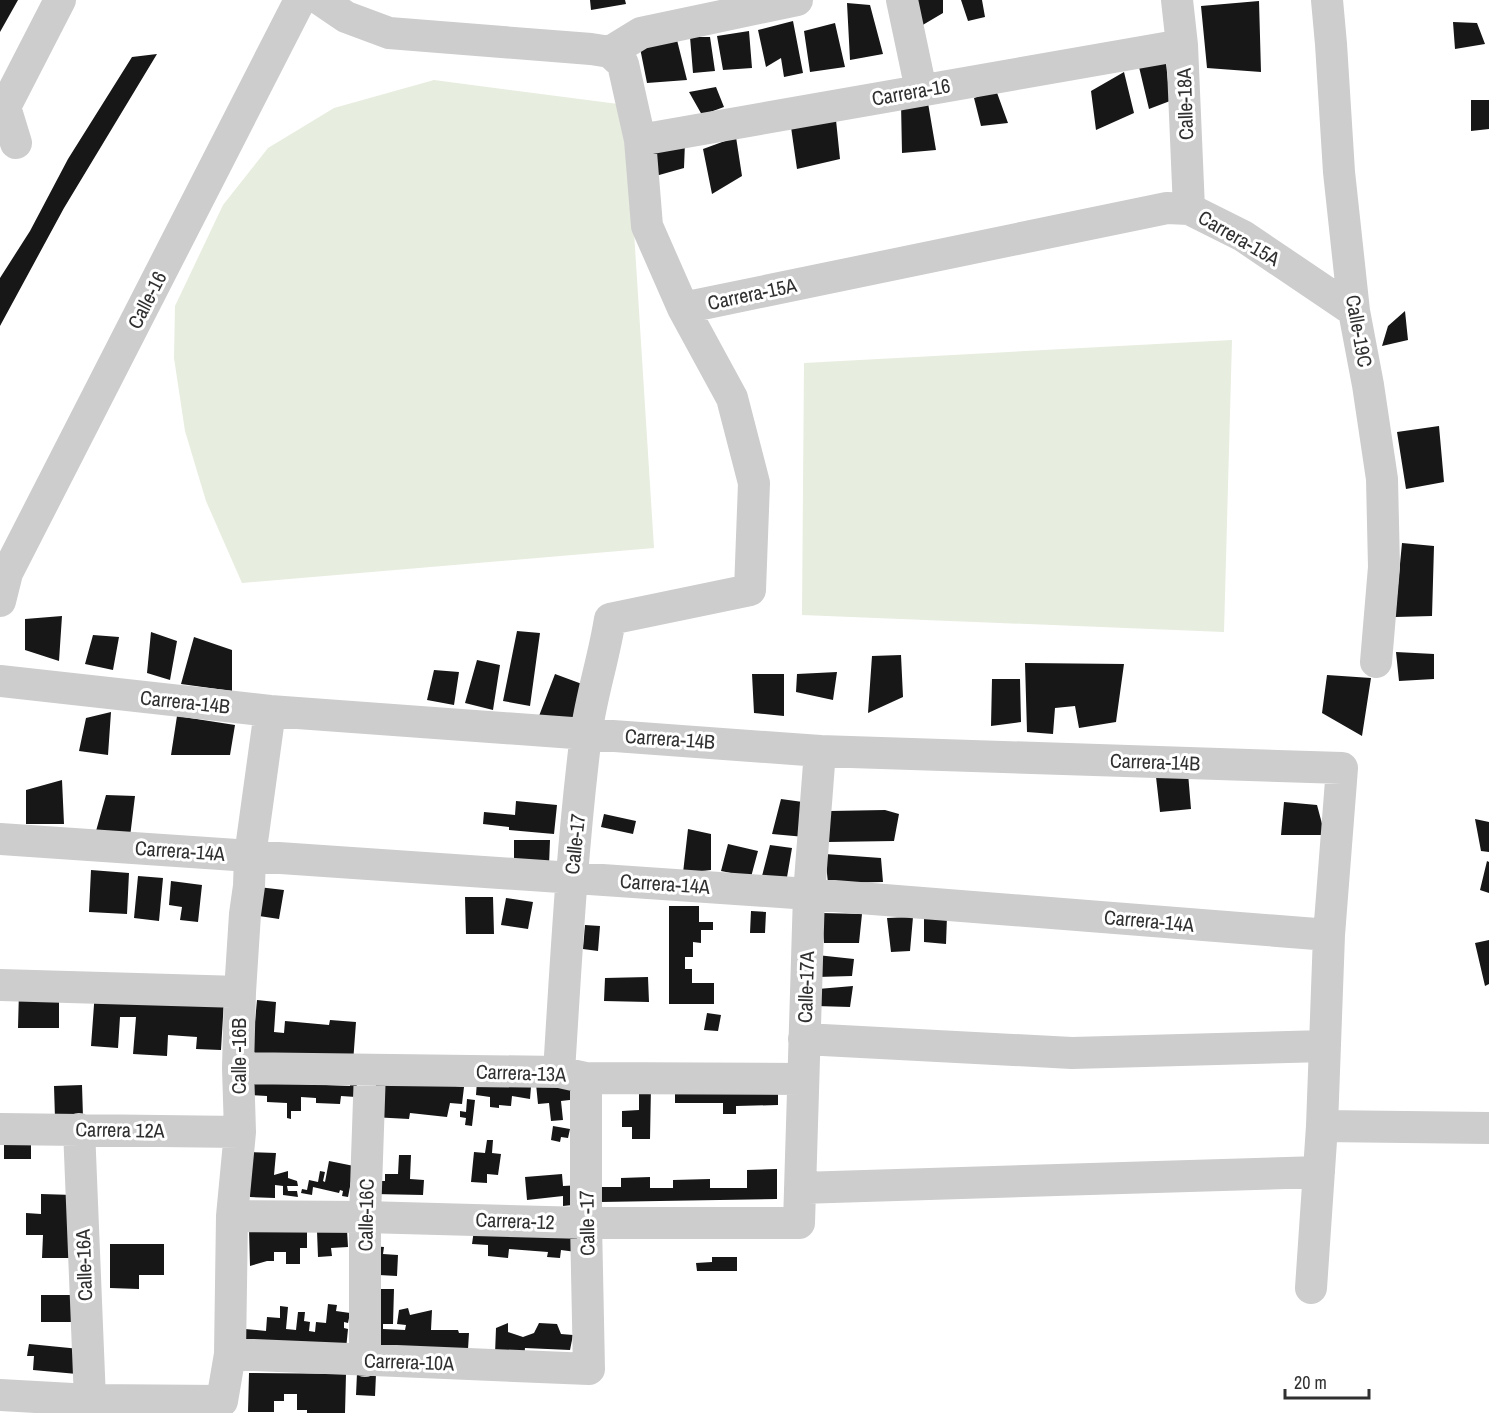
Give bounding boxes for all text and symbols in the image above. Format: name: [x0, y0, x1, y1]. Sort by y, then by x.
street label: Calle-18A: [1170, 68, 1199, 140]
street label: Carrera-16: [870, 71, 952, 112]
street label: Carrera-15A: [1193, 203, 1285, 272]
street label: Calle-16: [121, 266, 172, 333]
street label: Carrera-15A: [705, 271, 799, 316]
street label: Calle-19C: [1340, 293, 1379, 369]
street label: Carrera-14B: [139, 683, 231, 720]
street label: Carrera-14B: [624, 722, 716, 755]
street label: Carrera-14B: [1109, 746, 1201, 777]
street label: Calle-17: [558, 812, 591, 876]
street label: Carrera-14A: [134, 834, 226, 867]
street label: Carrera-14A: [619, 867, 711, 900]
street label: Carrera-14A: [1103, 903, 1195, 938]
street label: Calle-17A: [791, 950, 820, 1023]
street label: Calle -16B: [225, 1018, 252, 1094]
street label: Carrera-13A: [475, 1057, 567, 1088]
street label: Carrera 12A: [75, 1115, 165, 1144]
street label: Calle-16C: [351, 1178, 380, 1252]
street label: Calle -17: [572, 1190, 601, 1256]
street label: Carrera-12: [475, 1206, 555, 1235]
street label: Calle-16A: [69, 1229, 98, 1301]
street label: Carrera-10A: [363, 1346, 455, 1377]
scale bar: [1285, 1362, 1369, 1400]
text: 20 m: [1294, 1370, 1327, 1395]

